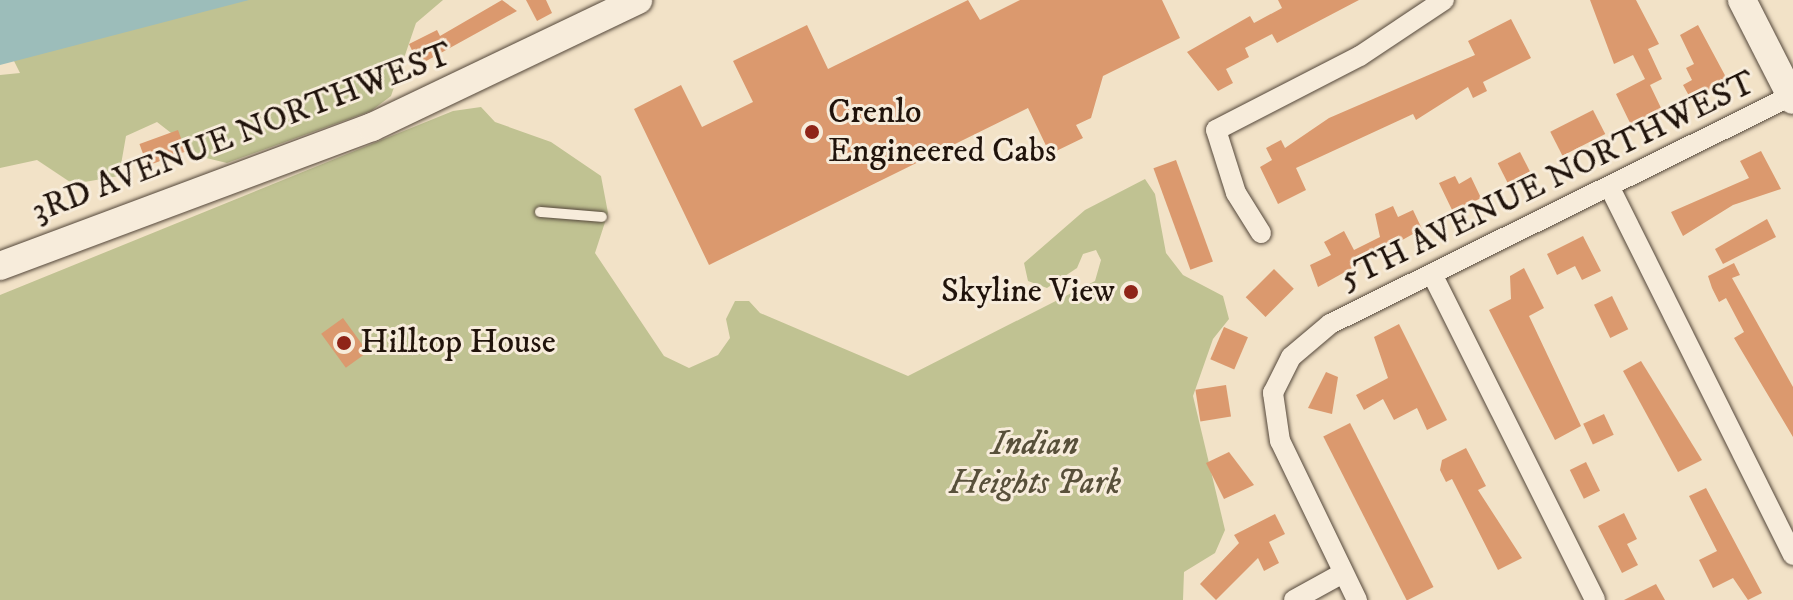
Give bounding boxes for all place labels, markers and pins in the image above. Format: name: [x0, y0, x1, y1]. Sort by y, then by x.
place label: Crenlo Engineered Cabs: [828, 92, 1056, 172]
marker: Crenlo Engineered Cabs: [803, 123, 821, 141]
place label: Skyline View: [941, 272, 1115, 312]
marker: Skyline View: [1122, 283, 1140, 301]
place label: Hilltop House: [360, 323, 556, 363]
marker: Hilltop House: [335, 334, 353, 352]

